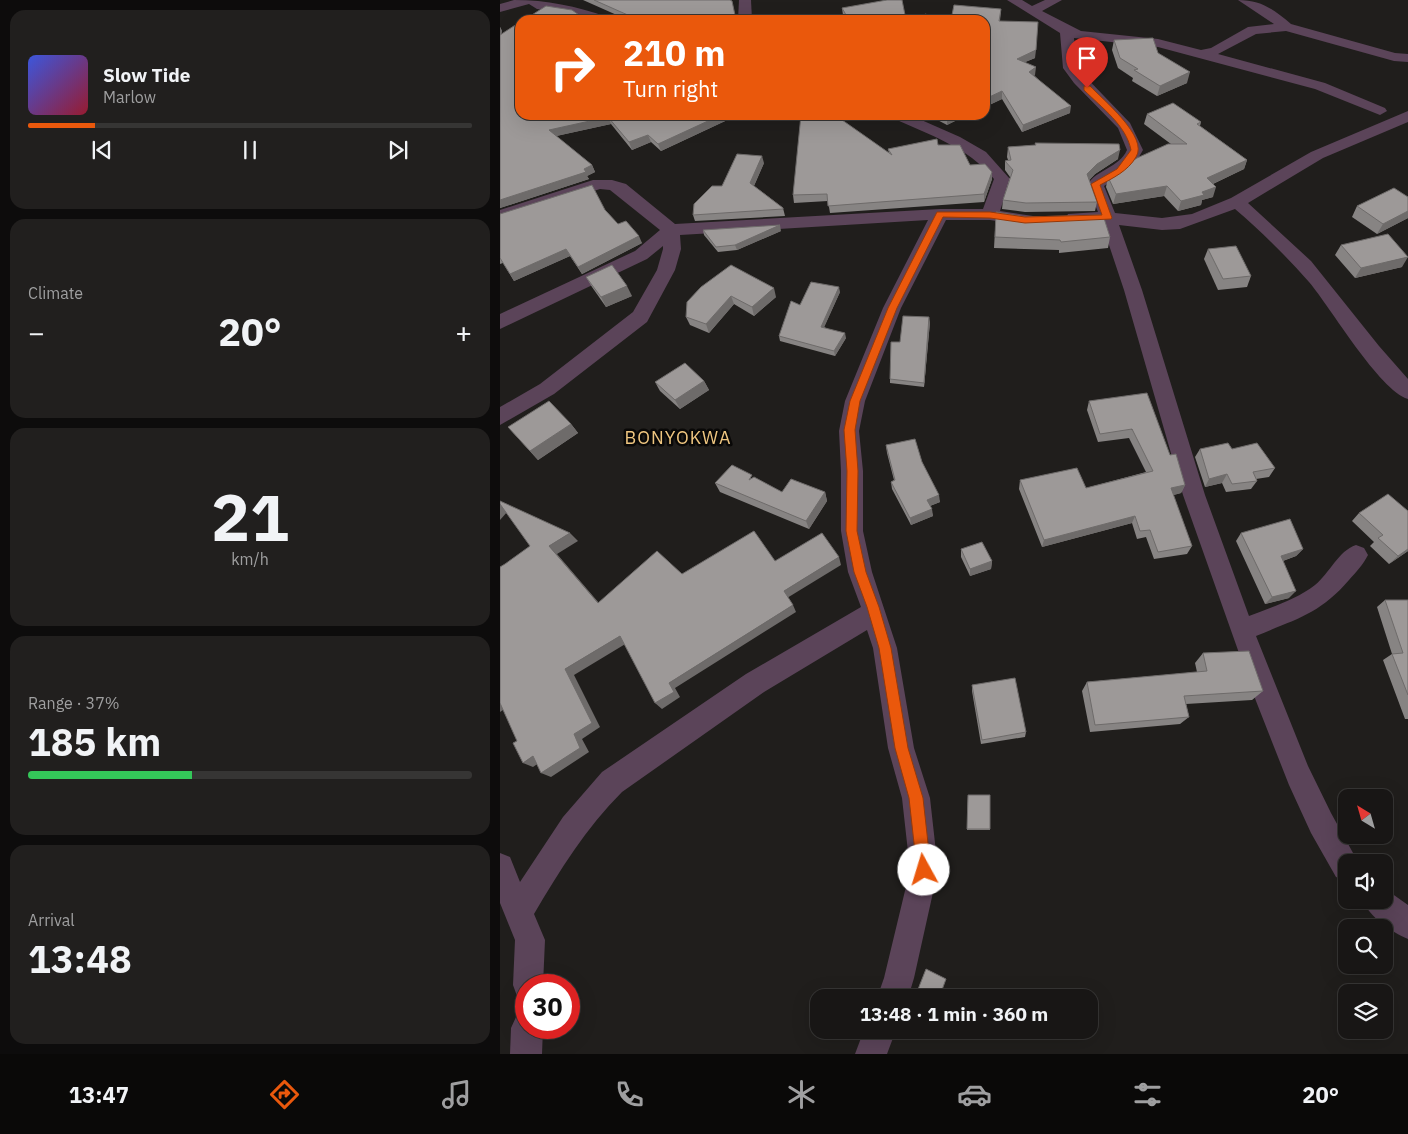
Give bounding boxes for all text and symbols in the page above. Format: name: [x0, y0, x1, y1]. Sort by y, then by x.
text: 210 m: [623, 30, 726, 76]
icon: right: [540, 35, 605, 100]
pin: [1066, 37, 1108, 88]
icon: arrive: [1073, 44, 1101, 72]
text: Slow Tide: [103, 63, 190, 87]
text: Turn right: [623, 74, 718, 103]
text: Marlow: [103, 87, 156, 107]
icon: previous: [88, 136, 116, 164]
icon: pause: [236, 136, 264, 164]
icon: next: [384, 136, 412, 164]
text: Climate: [28, 283, 83, 303]
text: 20°: [218, 307, 282, 356]
text: −: [28, 314, 45, 351]
text: +: [455, 314, 472, 351]
district label: BONYOKWA: [625, 426, 731, 449]
text: 21: [211, 474, 289, 559]
text: km/h: [231, 549, 269, 569]
text: Range · 37%: [28, 693, 120, 713]
text: 185 km: [28, 717, 161, 766]
north arrow: [1338, 789, 1392, 844]
map controls: [1338, 789, 1393, 1039]
position arrow: [897, 843, 949, 895]
button: sound: [1338, 854, 1393, 909]
text: Arrival: [28, 910, 75, 930]
button: search: [1338, 919, 1393, 974]
text: 13:48: [28, 934, 132, 983]
speed limit sign: 30: [515, 974, 580, 1039]
button: layers: [1338, 984, 1393, 1039]
text: 13:48 · 1 min · 360 m: [860, 1002, 1048, 1026]
icon: directions: [267, 1077, 302, 1112]
icon: music: [439, 1077, 474, 1112]
icon: phone: [612, 1077, 647, 1112]
icon: climate: [784, 1077, 819, 1112]
icon: car: [957, 1077, 992, 1112]
icon: filters: [1130, 1077, 1165, 1112]
text: 13:47: [69, 1080, 129, 1109]
text: 20°: [1302, 1080, 1339, 1109]

